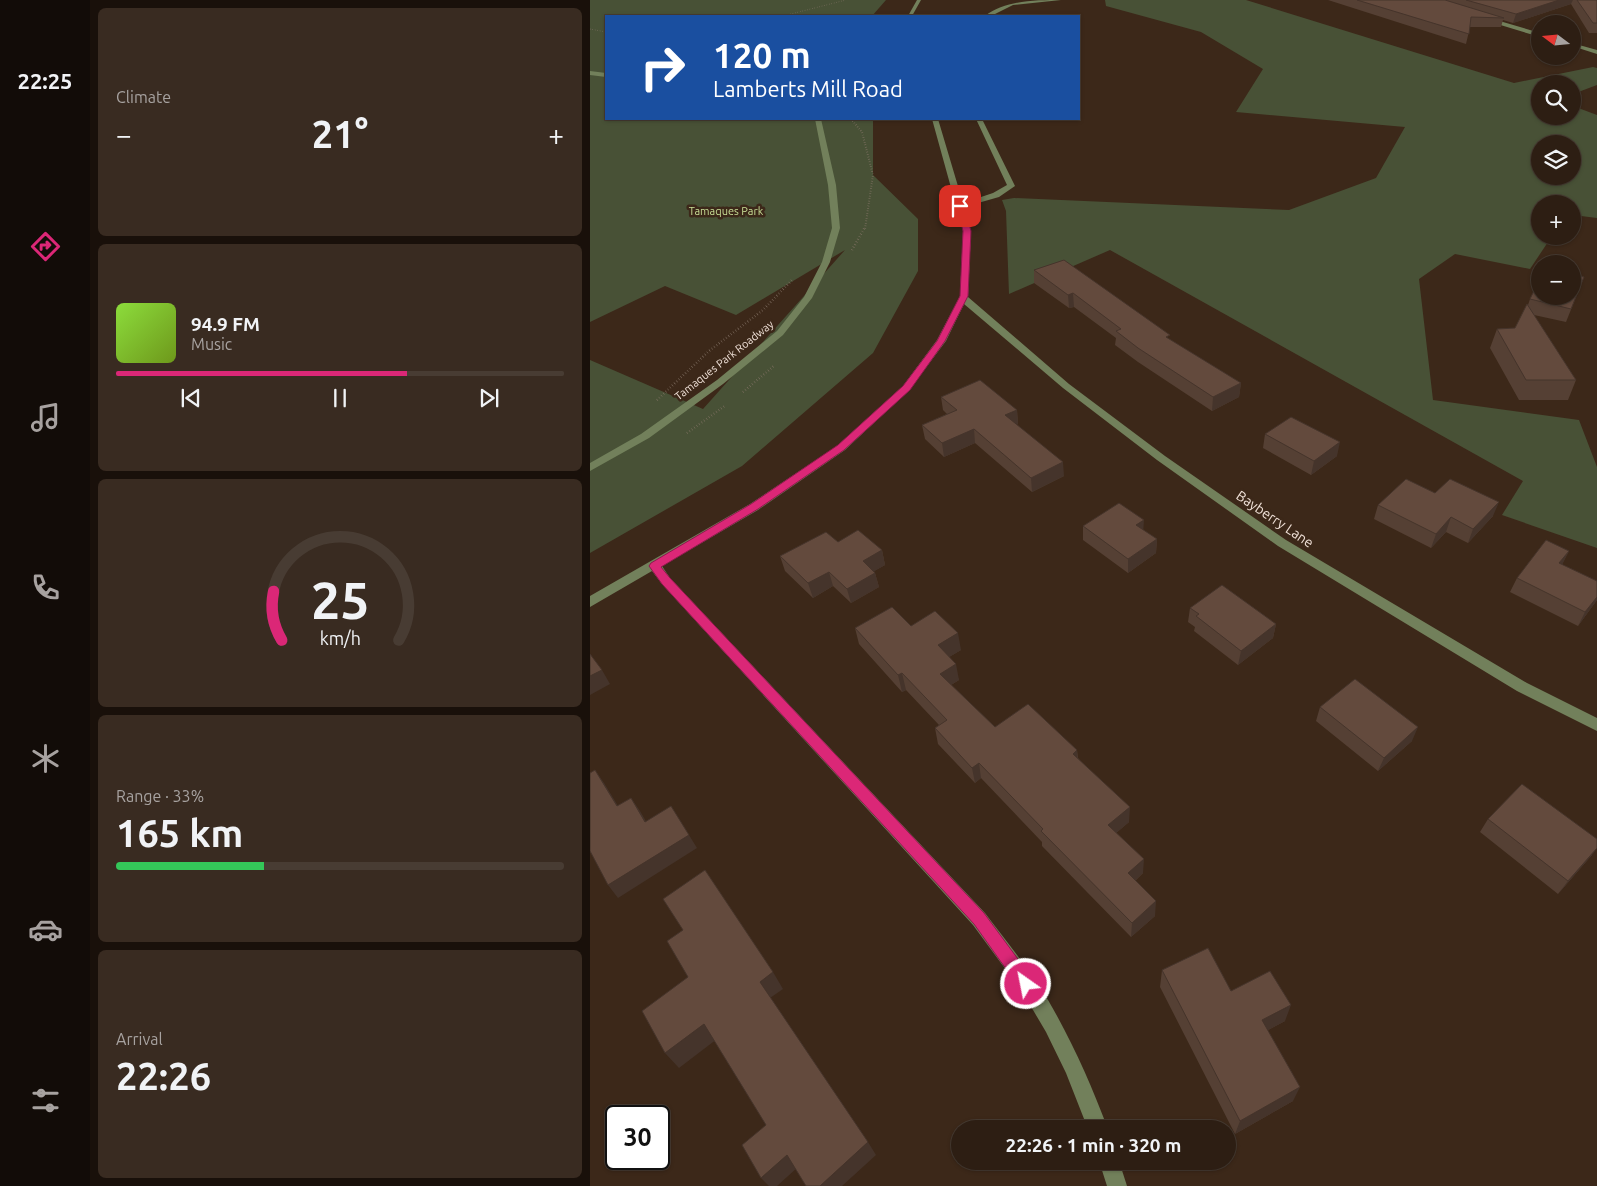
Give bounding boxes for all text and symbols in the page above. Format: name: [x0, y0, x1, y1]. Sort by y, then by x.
north arrow: [1531, 15, 1581, 65]
map controls: [1531, 15, 1581, 305]
icon: right: [630, 35, 695, 100]
text: 120 m: [713, 35, 811, 75]
text: 22:25: [17, 68, 73, 93]
button: search: [1531, 75, 1581, 125]
text: Lamberts Mill Road: [713, 76, 903, 101]
text: Climate: [116, 88, 171, 106]
text: 21°: [312, 113, 368, 155]
text: −: [116, 119, 132, 150]
text: +: [548, 119, 564, 150]
button: layers: [1531, 135, 1581, 185]
pin: [939, 185, 981, 227]
icon: arrive: [946, 192, 974, 220]
button: +: [1531, 195, 1581, 245]
park label: Tamaques Park: [689, 205, 764, 217]
icon: directions: [28, 229, 63, 264]
button: −: [1531, 255, 1581, 305]
text: 94.9 FM: [191, 313, 260, 335]
street label: Tamaques Park Roadway: [672, 317, 776, 402]
text: Music: [191, 335, 232, 353]
icon: previous: [177, 384, 205, 412]
icon: pause: [326, 384, 354, 412]
icon: next: [475, 384, 503, 412]
icon: music: [28, 400, 63, 435]
street label: Bayberry Lane: [1233, 487, 1317, 551]
icon: phone: [28, 570, 63, 605]
text: 25: [311, 571, 369, 629]
text: km/h: [319, 628, 361, 648]
icon: climate: [28, 741, 63, 776]
text: Range · 33%: [116, 787, 204, 805]
text: 165 km: [116, 812, 243, 854]
icon: car: [28, 912, 63, 947]
position arrow: [999, 957, 1051, 1009]
text: Arrival: [116, 1030, 163, 1048]
text: 22:26: [116, 1055, 211, 1097]
icon: filters: [28, 1083, 63, 1118]
speed limit sign: 30: [605, 1105, 670, 1170]
text: 22:26 · 1 min · 320 m: [1006, 1134, 1181, 1156]

